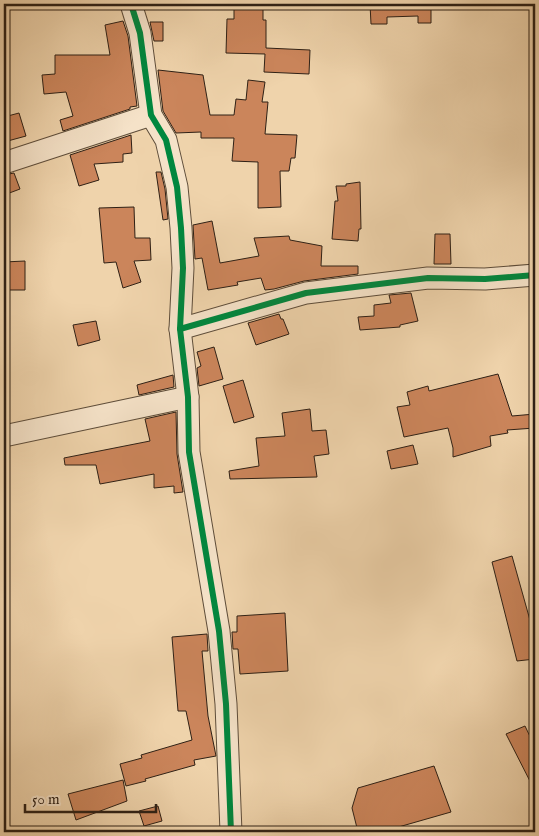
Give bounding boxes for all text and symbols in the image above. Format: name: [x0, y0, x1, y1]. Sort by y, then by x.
scale bar: [25, 781, 156, 813]
text: 50 m: [32, 790, 60, 809]

